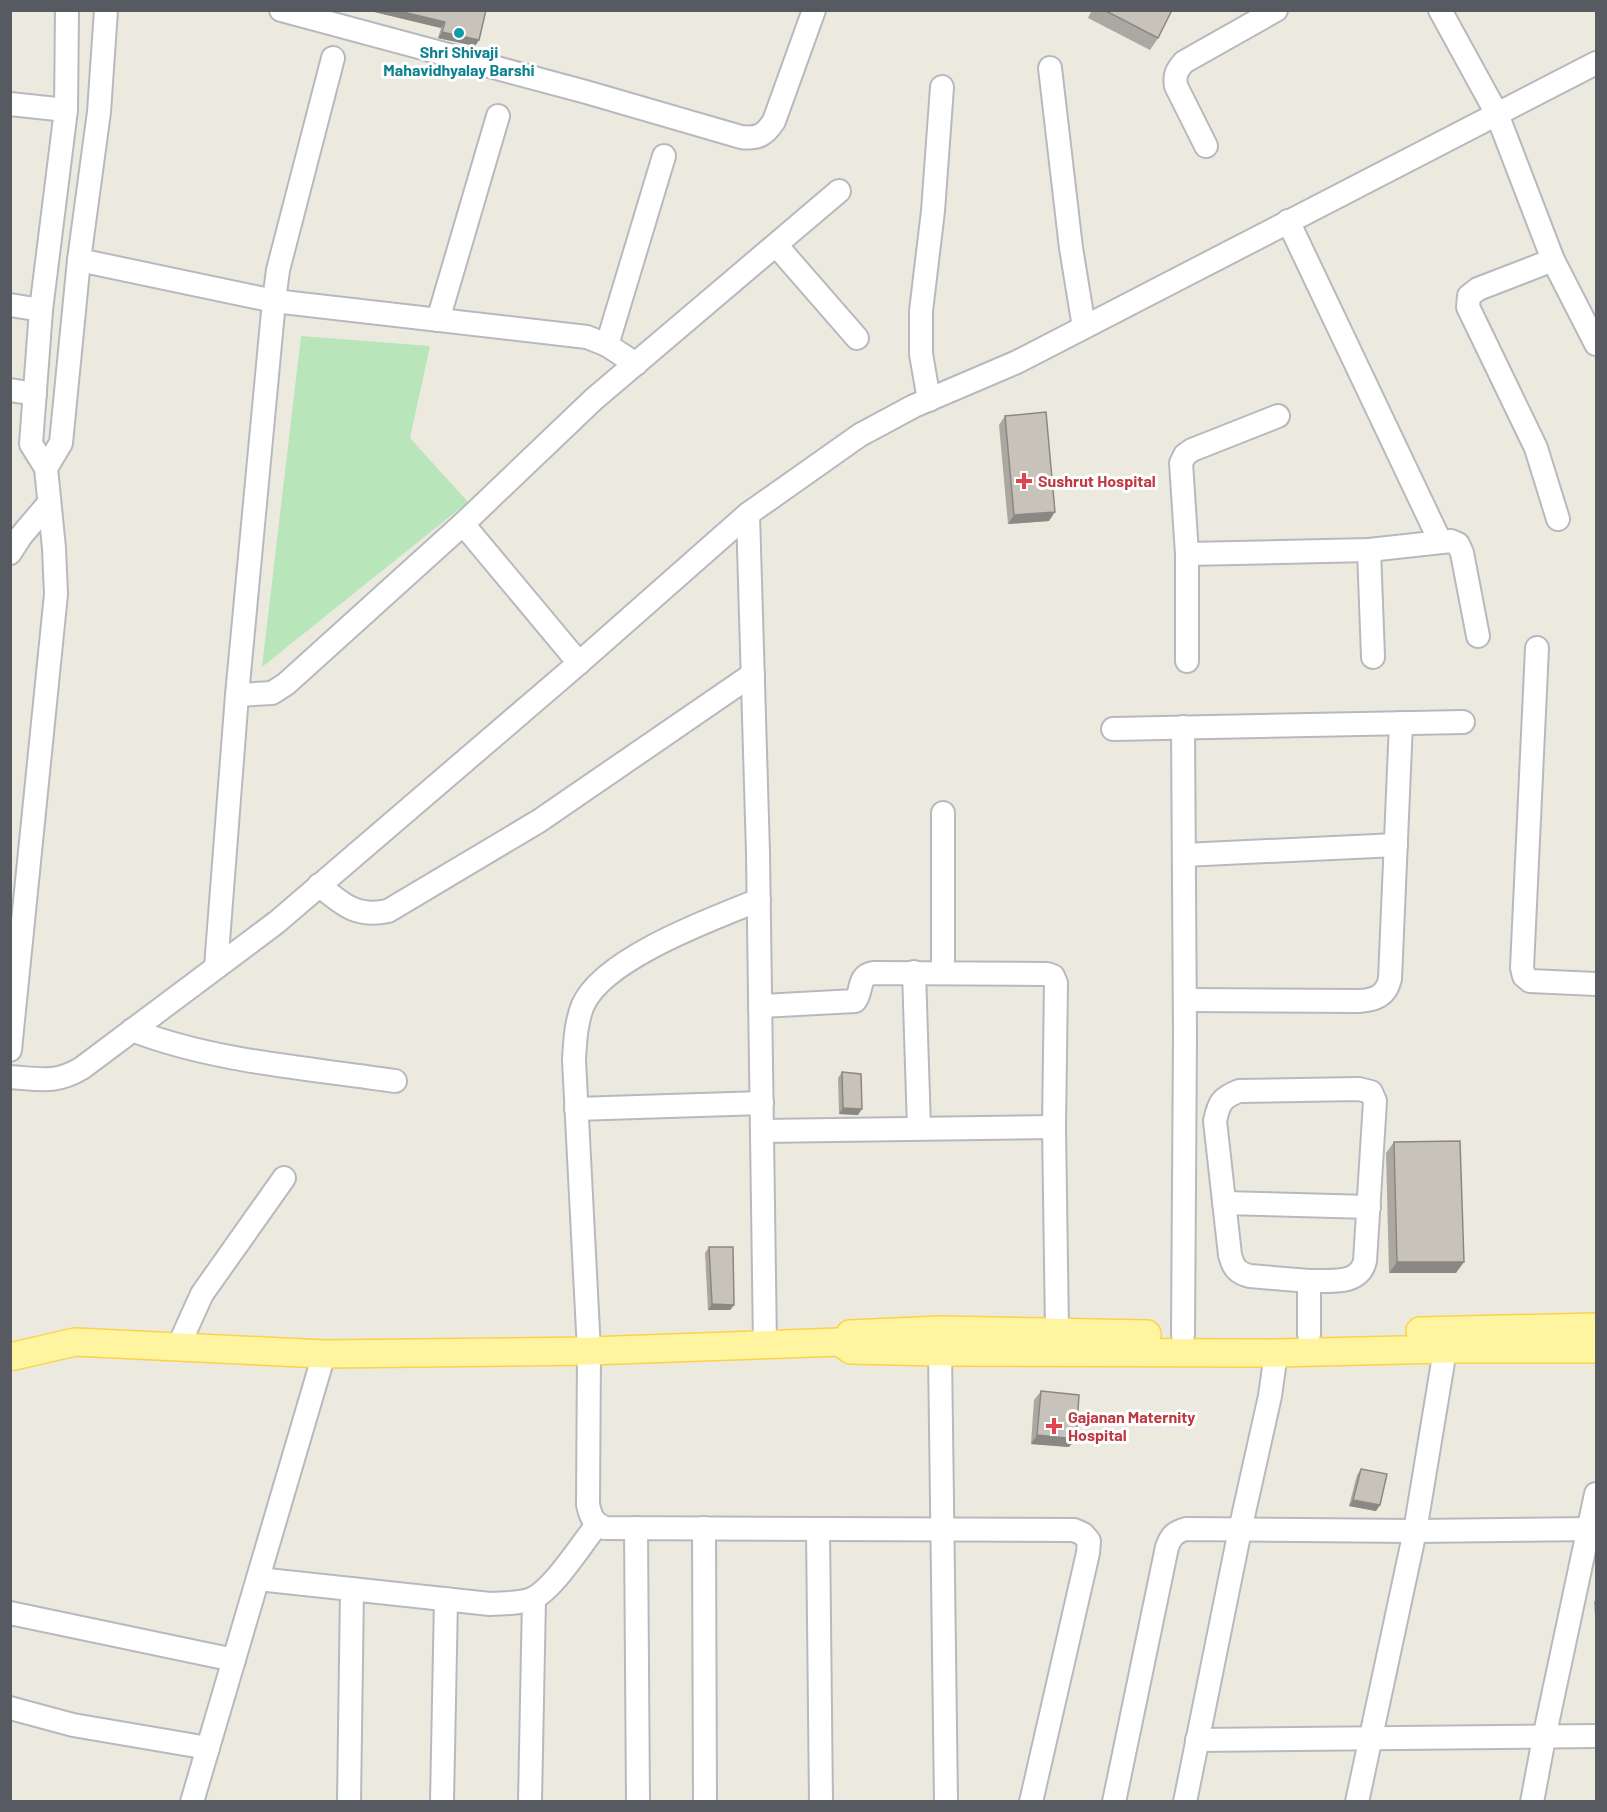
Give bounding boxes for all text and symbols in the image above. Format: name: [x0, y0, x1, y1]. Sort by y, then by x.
marker: Shri Shivaji Mahavidhyalay Barshi: [452, 26, 466, 40]
place label: Shri Shivaji Mahavidhyalay Barshi: [383, 42, 535, 79]
place label: Sushrut Hospital: [1038, 471, 1156, 490]
marker: Sushrut Hospital: [1015, 472, 1033, 490]
place label: Gajanan Maternity Hospital: [1068, 1407, 1195, 1444]
marker: Gajanan Maternity Hospital: [1045, 1417, 1063, 1435]

